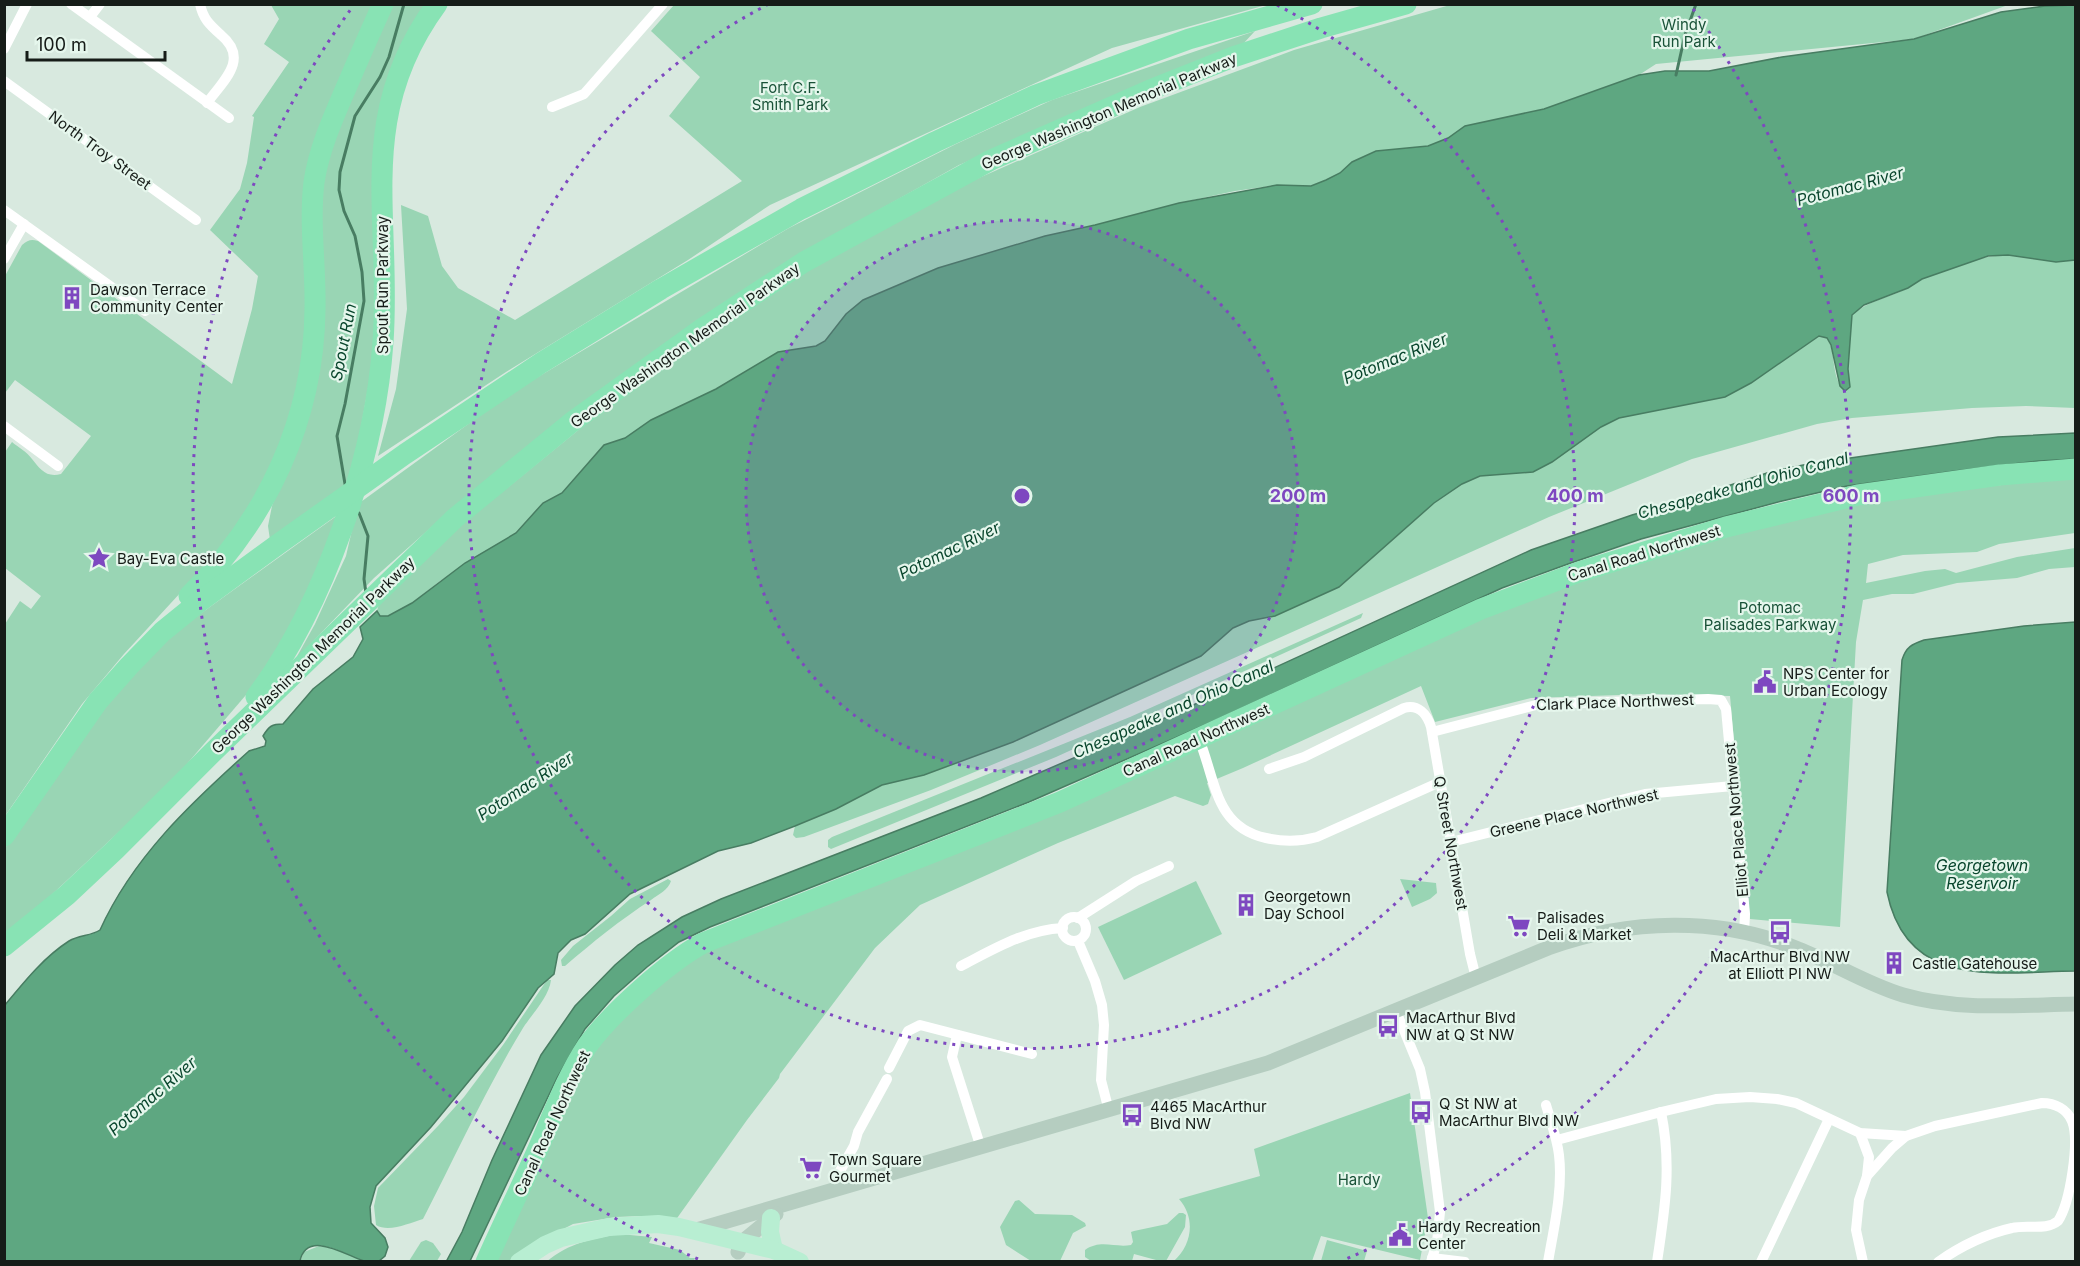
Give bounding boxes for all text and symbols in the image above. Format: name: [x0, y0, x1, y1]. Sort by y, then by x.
park label: Windy Run Park: [1652, 15, 1717, 51]
scale bar: [27, 24, 165, 62]
text: 100 m: [36, 34, 87, 55]
street label: George Washington Memorial Parkway: [978, 48, 1240, 174]
park label: Fort C.F. Smith Park: [752, 78, 829, 114]
street label: North Troy Street: [45, 106, 155, 194]
water label: Potomac River: [1794, 162, 1907, 210]
street label: Spout Run Parkway: [373, 215, 392, 354]
street label: George Washington Memorial Parkway: [567, 258, 804, 432]
place label: Dawson Terrace Community Center: [90, 280, 224, 316]
building icon: Dawson Terrace Community Center: [59, 285, 85, 311]
water label: Spout Run: [326, 302, 360, 382]
water label: Potomac River: [1340, 328, 1451, 388]
water label: Chesapeake and Ohio Canal: [1635, 447, 1851, 523]
text: 200 m: [1270, 485, 1326, 506]
text: 400 m: [1546, 485, 1604, 506]
text: 600 m: [1823, 485, 1879, 506]
centre of rings: [1012, 486, 1032, 506]
water label: Potomac River: [895, 516, 1004, 583]
street label: Canal Road Northwest: [1565, 521, 1723, 585]
place icon: Bay-Eva Castle: [86, 545, 112, 571]
place label: Bay-Eva Castle: [117, 549, 224, 568]
street label: George Washington Memorial Parkway: [207, 552, 419, 758]
park label: Potomac Palisades Parkway: [1704, 598, 1837, 634]
water label: Chesapeake and Ohio Canal: [1070, 656, 1277, 762]
place label: NPS Center for Urban Ecology: [1783, 664, 1890, 700]
public building icon: NPS Center for Urban Ecology: [1752, 669, 1778, 695]
street label: Clark Place Northwest: [1536, 690, 1694, 714]
street label: Canal Road Northwest: [1120, 699, 1272, 781]
street label: Elliot Place Northwest: [1720, 742, 1752, 898]
water label: Potomac River: [473, 747, 577, 824]
street label: Q Street Northwest: [1430, 774, 1472, 912]
street label: Greene Place Northwest: [1488, 784, 1660, 842]
water label: Georgetown Reservoir: [1936, 855, 2028, 893]
place label: Georgetown Day School: [1264, 887, 1351, 923]
building icon: Georgetown Day School: [1233, 892, 1259, 918]
place label: Palisades Deli & Market: [1537, 908, 1631, 944]
supermarket icon: Palisades Deli & Market: [1506, 913, 1532, 939]
bus stop icon: MacArthur Blvd NW at Elliott Pl NW: [1767, 919, 1793, 945]
place label: MacArthur Blvd NW at Elliott Pl NW: [1710, 947, 1850, 983]
building icon: Castle Gatehouse: [1881, 950, 1907, 976]
place label: Castle Gatehouse: [1912, 954, 2037, 973]
place label: MacArthur Blvd NW at Q St NW: [1406, 1008, 1516, 1044]
bus stop icon: MacArthur Blvd NW at Q St NW: [1375, 1013, 1401, 1039]
street label: Canal Road Northwest: [510, 1047, 594, 1199]
water label: Potomac River: [104, 1052, 201, 1140]
place label: Q St NW at MacArthur Blvd NW: [1439, 1094, 1579, 1130]
place label: 4465 MacArthur Blvd NW: [1150, 1097, 1267, 1133]
bus stop icon: Q St NW at MacArthur Blvd NW: [1408, 1099, 1434, 1125]
bus stop icon: 4465 MacArthur Blvd NW: [1119, 1102, 1145, 1128]
place label: Town Square Gourmet: [829, 1150, 922, 1186]
supermarket icon: Town Square Gourmet: [798, 1155, 824, 1181]
park label: Hardy: [1338, 1170, 1381, 1189]
place label: Hardy Recreation Center: [1418, 1217, 1541, 1253]
public building icon: Hardy Recreation Center: [1387, 1222, 1413, 1248]

